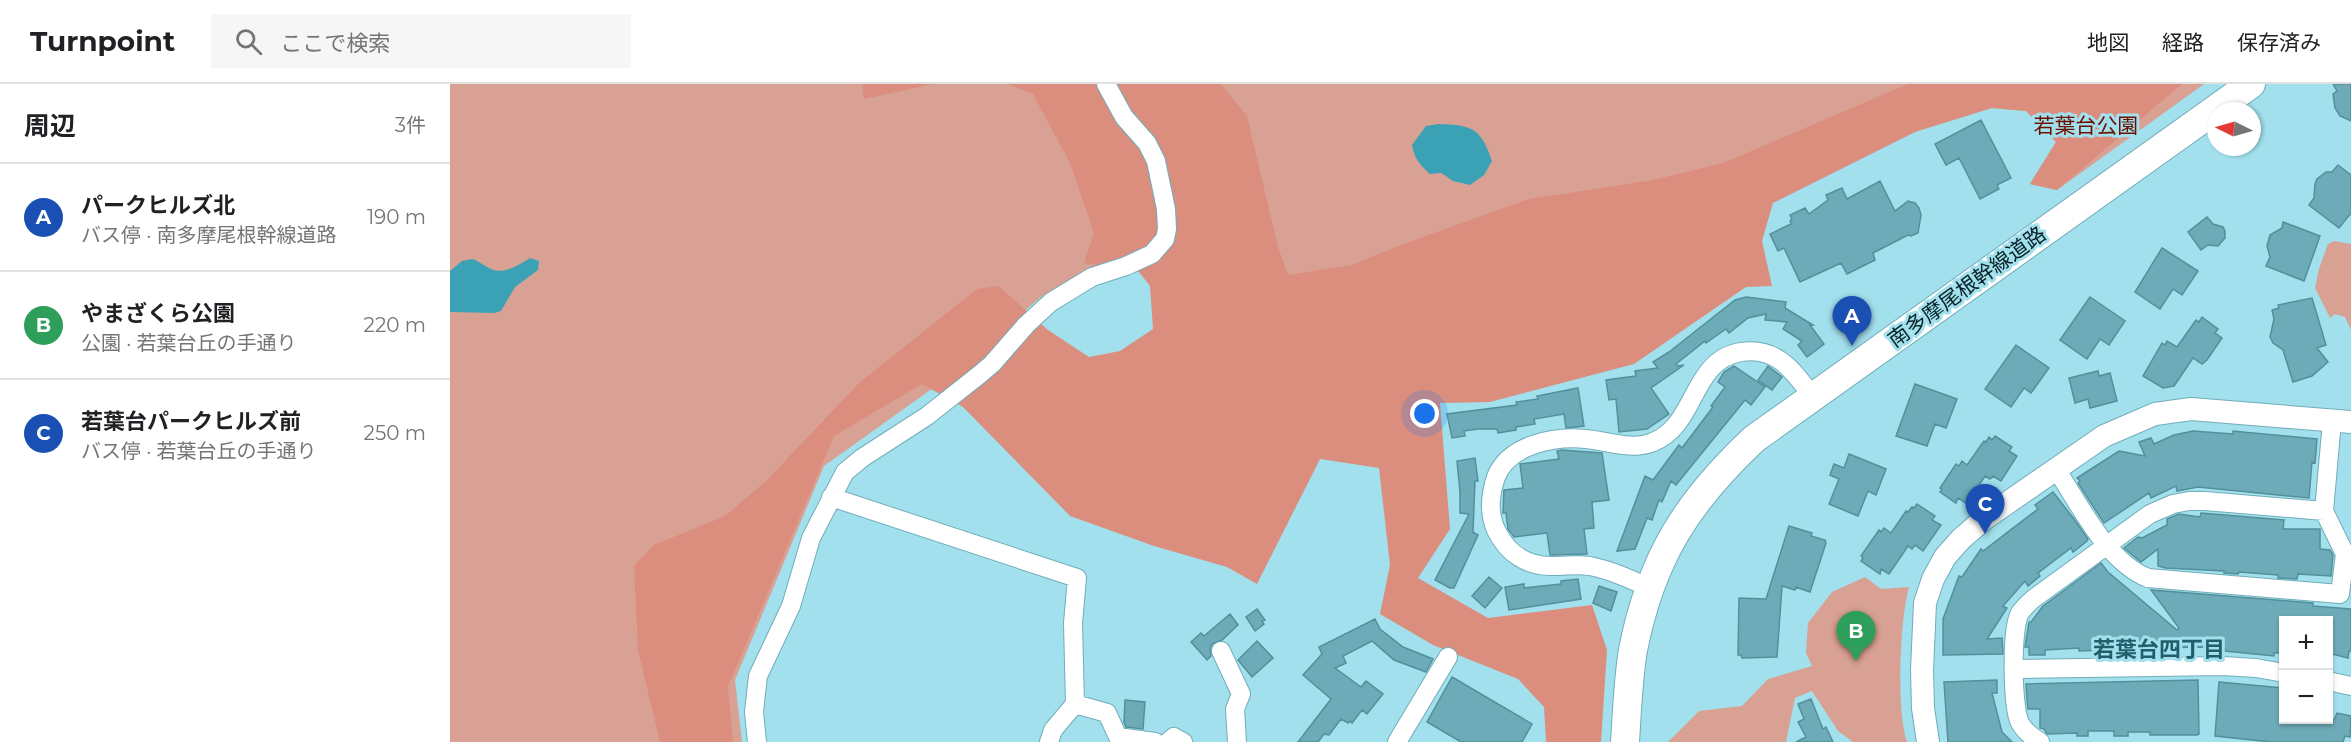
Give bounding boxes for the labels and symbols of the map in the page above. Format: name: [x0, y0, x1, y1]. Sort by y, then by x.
north arrow: [2207, 102, 2261, 156]
park label: 若葉台公園: [2034, 113, 2139, 138]
street label: 南多摩尾根幹線道路: [1883, 221, 2051, 352]
pin: A: [1832, 296, 1872, 346]
your location: [1410, 399, 1439, 428]
pin: C: [1966, 484, 2005, 534]
pin: B: [1836, 612, 1876, 661]
district label: 若葉台四丁目: [2093, 636, 2225, 663]

